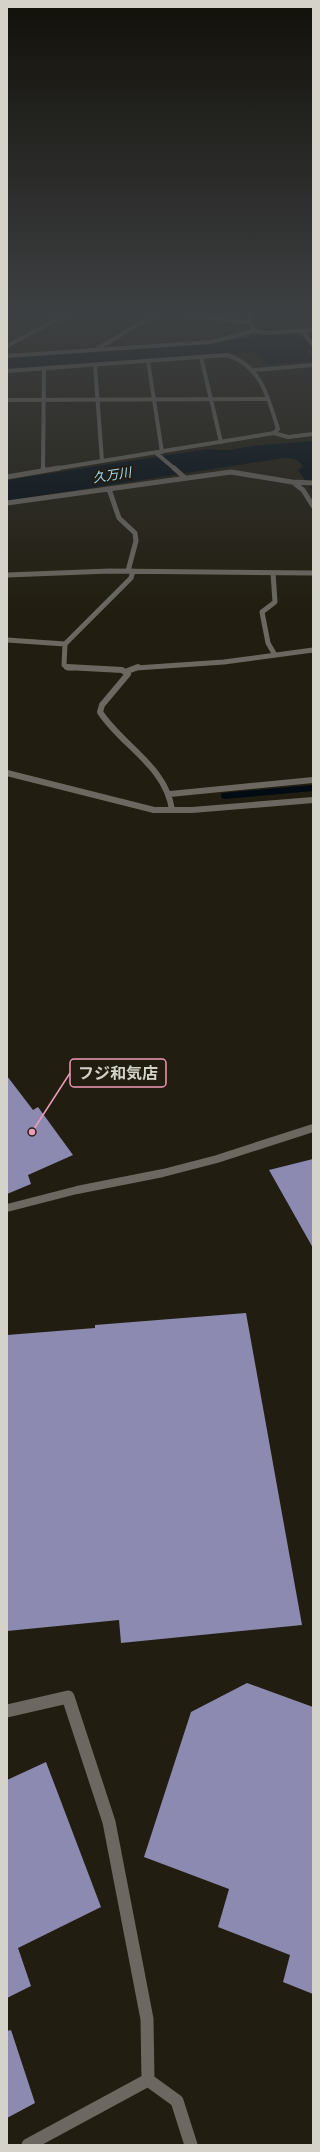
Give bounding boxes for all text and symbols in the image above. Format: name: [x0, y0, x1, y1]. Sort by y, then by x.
water label: 久万川: [91, 463, 135, 486]
callout: フジ和気店: [70, 1059, 166, 1087]
text: フジ和気店: [78, 1063, 158, 1084]

